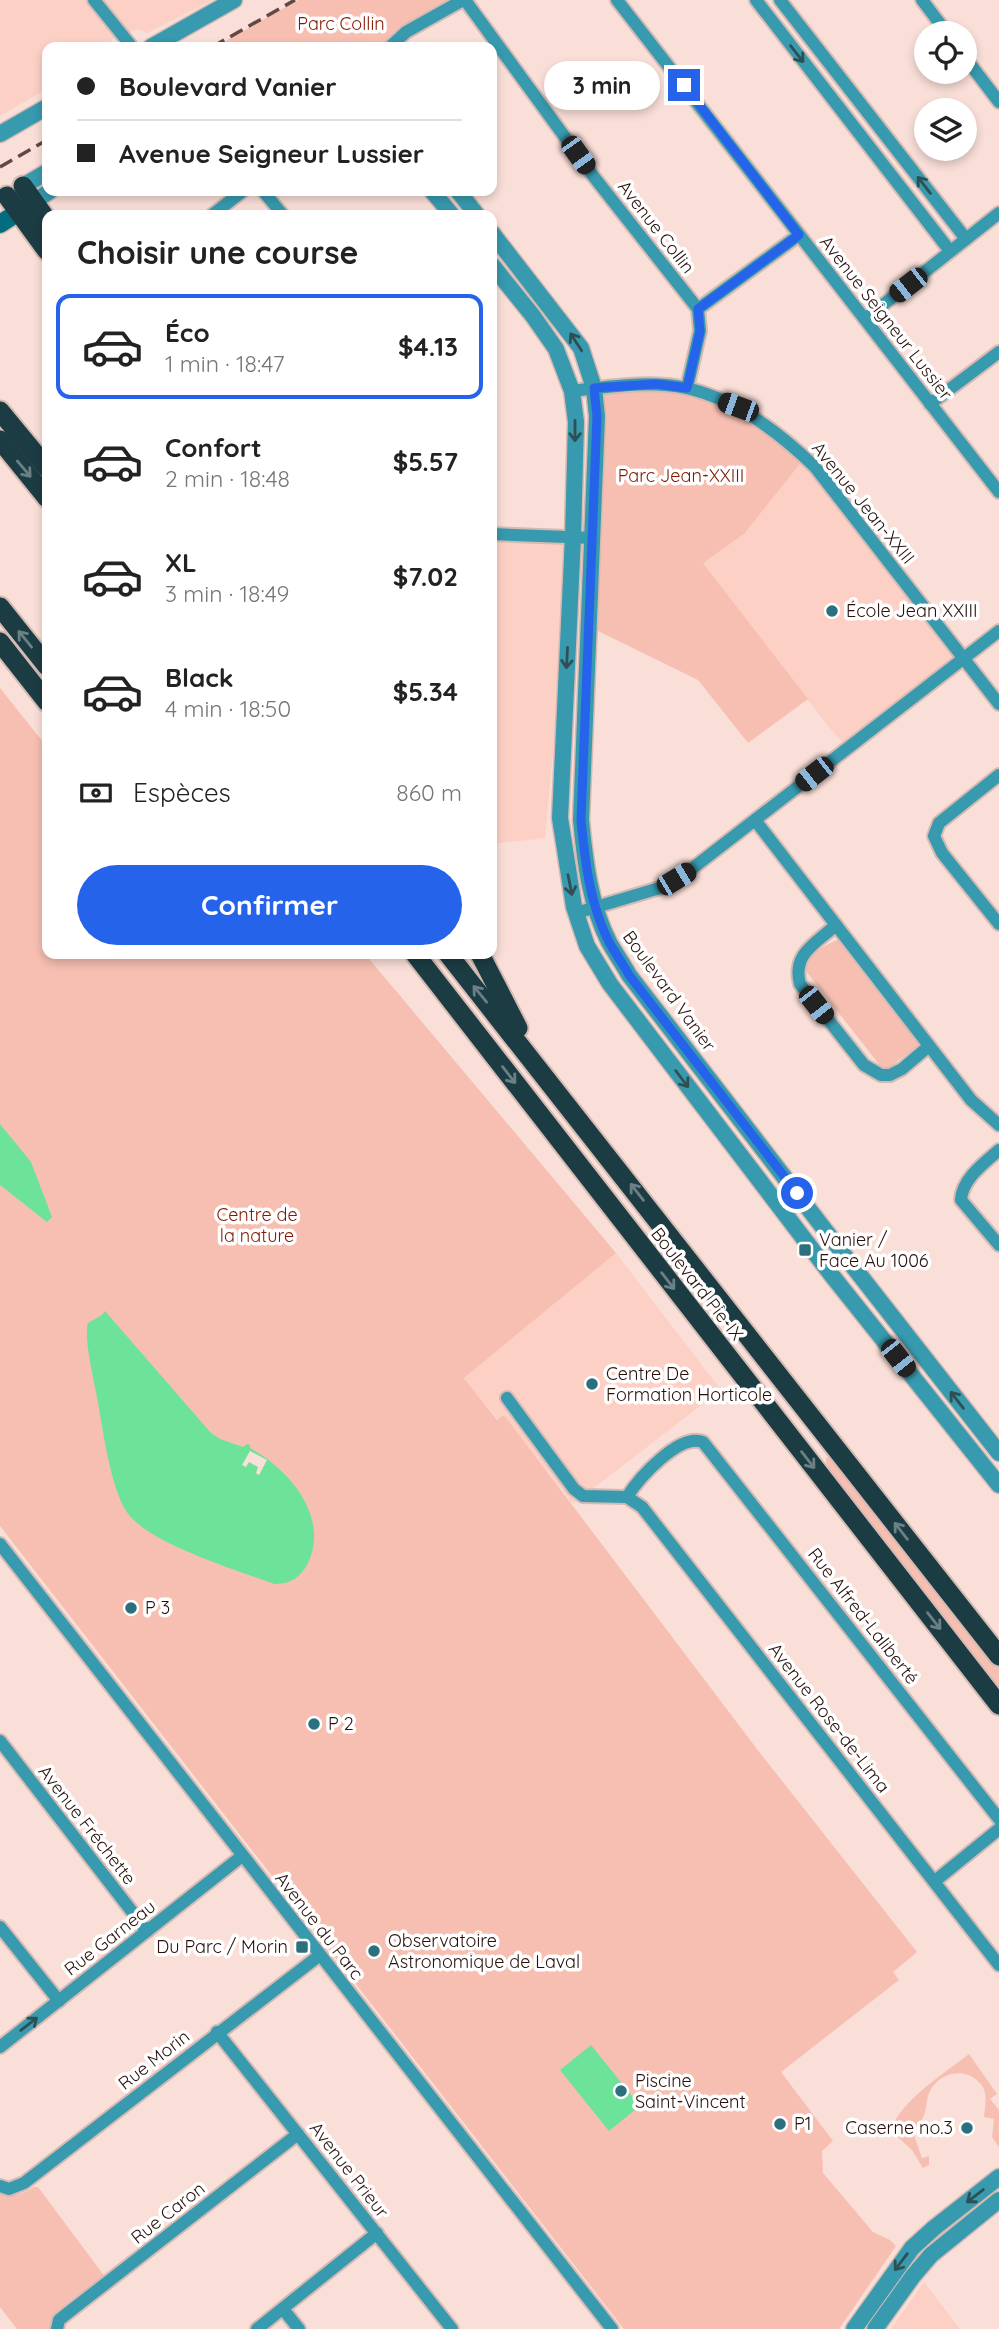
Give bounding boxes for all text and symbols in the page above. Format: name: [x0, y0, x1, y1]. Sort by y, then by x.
park label: Parc Collin: [297, 12, 385, 35]
map controls: [914, 21, 977, 161]
button: locate: [914, 21, 977, 84]
one-way arrow: [790, 44, 805, 63]
callout: 3 min: [544, 60, 660, 110]
route end: [668, 69, 700, 101]
text: Boulevard Vanier: [119, 70, 337, 103]
text: 3 min: [572, 71, 632, 100]
button: layers: [914, 98, 977, 161]
car: [558, 132, 599, 178]
text: Avenue Seigneur Lussier: [119, 137, 424, 170]
street label: Avenue Collin: [613, 176, 700, 278]
one-way arrow: [917, 176, 932, 195]
street label: Avenue Seigneur Lussier: [815, 231, 958, 404]
text: Choisir une course: [77, 232, 358, 272]
car: [885, 264, 932, 306]
icon: car: [81, 315, 144, 378]
text: Éco: [165, 316, 210, 349]
text: $4.13: [398, 330, 458, 363]
one-way arrow: [569, 333, 583, 352]
text: 1 min · 18:47: [165, 349, 285, 378]
car: [715, 390, 762, 424]
one-way arrow: [568, 419, 582, 442]
icon: car: [81, 430, 144, 493]
text: Confort: [165, 431, 262, 464]
street label: Avenue Jean-XXIII: [807, 437, 920, 568]
text: $5.57: [393, 445, 458, 478]
one-way arrow: [16, 460, 31, 478]
text: 2 min · 18:48: [165, 464, 290, 493]
park label: Parc Jean-XXIII: [618, 464, 744, 487]
icon: car: [81, 545, 144, 608]
text: XL: [165, 546, 197, 579]
text: $7.02: [393, 560, 458, 593]
text: 3 min · 18:49: [165, 579, 289, 608]
place label: École Jean XXIII: [846, 599, 978, 622]
marker: École Jean XXIII: [824, 603, 840, 619]
one-way arrow: [17, 630, 32, 648]
one-way arrow: [560, 646, 573, 669]
icon: car: [81, 660, 144, 723]
text: Black: [165, 661, 234, 694]
text: $5.34: [393, 675, 458, 708]
text: 4 min · 18:50: [165, 694, 291, 723]
car: [791, 753, 838, 795]
icon: cash: [77, 774, 115, 812]
text: Espèces: [133, 776, 231, 809]
text: 860 m: [396, 778, 462, 807]
car: [653, 859, 700, 899]
button: Confirmer: [77, 865, 462, 945]
one-way arrow: [563, 873, 577, 896]
street label: Boulevard Vanier: [618, 926, 721, 1056]
car: [795, 982, 838, 1028]
one-way arrow: [472, 985, 488, 1003]
one-way arrow: [502, 1066, 517, 1084]
one-way arrow: [675, 1069, 690, 1087]
route start: [781, 1177, 813, 1209]
one-way arrow: [629, 1184, 644, 1202]
park label: Centre de la nature: [216, 1203, 298, 1247]
street label: Boulevard Pie-IX: [646, 1223, 749, 1345]
place label: Vanier / Face Au 1006: [819, 1228, 929, 1272]
marker: Vanier / Face Au 1006: [797, 1242, 813, 1258]
one-way arrow: [661, 1271, 676, 1289]
car: [877, 1335, 920, 1381]
place label: Centre De Formation Horticole: [606, 1362, 772, 1406]
marker: Centre De Formation Horticole: [584, 1376, 600, 1392]
one-way arrow: [949, 1391, 964, 1409]
one-way arrow: [800, 1451, 816, 1469]
one-way arrow: [894, 1523, 909, 1541]
street label: Rue Alfred-Laliberté: [803, 1543, 924, 1688]
place label: P 3: [145, 1596, 170, 1619]
marker: P 3: [123, 1600, 139, 1616]
one-way arrow: [926, 1612, 942, 1630]
street label: Avenue Rose-de-Lima: [764, 1638, 895, 1797]
place label: P 2: [328, 1712, 354, 1735]
marker: P 2: [306, 1716, 322, 1732]
street label: Avenue Fréchette: [34, 1760, 141, 1889]
street label: Avenue du Parc: [270, 1867, 369, 1984]
street label: Rue Garneau: [59, 1895, 160, 1980]
place label: Observatoire Astronomique de Laval: [388, 1929, 580, 1973]
place label: Du Parc / Morin: [156, 1935, 288, 1958]
marker: Du Parc / Morin: [294, 1939, 310, 1955]
marker: Observatoire Astronomique de Laval: [366, 1943, 382, 1959]
one-way arrow: [20, 2016, 38, 2032]
street label: Rue Morin: [113, 2025, 194, 2095]
place label: Piscine Saint-Vincent: [635, 2069, 746, 2113]
marker: Piscine Saint-Vincent: [613, 2083, 629, 2099]
place label: P1: [794, 2112, 811, 2135]
marker: P1: [772, 2116, 788, 2132]
place label: Caserne no.3: [845, 2116, 953, 2139]
street label: Avenue Prieur: [305, 2117, 394, 2222]
marker: Caserne no.3: [959, 2120, 975, 2136]
street label: Rue Caron: [126, 2177, 209, 2249]
one-way arrow: [966, 2188, 984, 2204]
one-way arrow: [894, 2252, 908, 2271]

